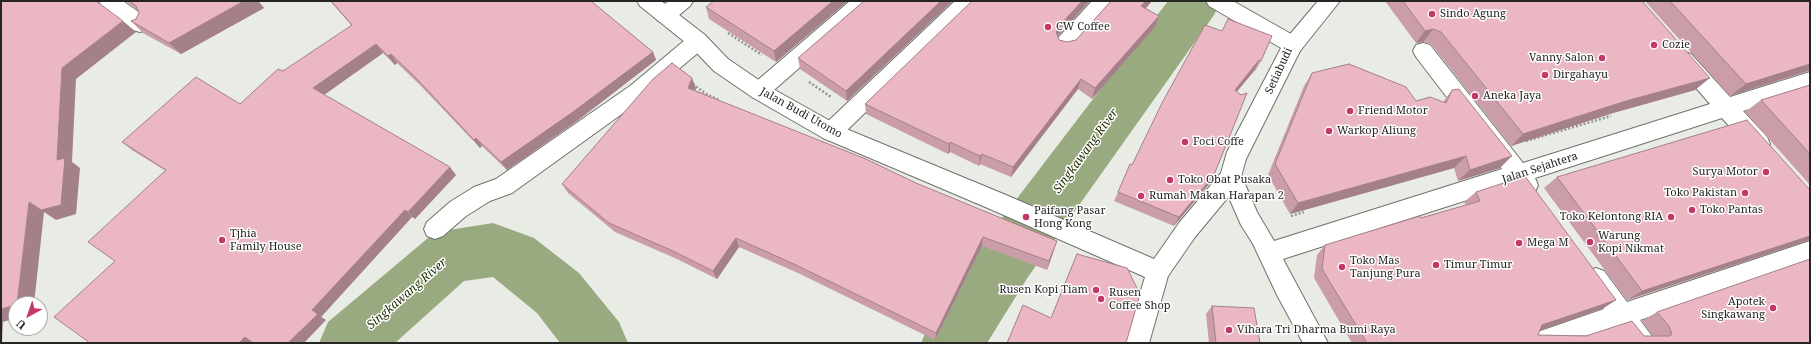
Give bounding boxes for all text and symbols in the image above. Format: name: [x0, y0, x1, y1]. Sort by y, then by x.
place label: Sindo Agung: [1440, 7, 1506, 21]
marker: Sindo Agung: [1427, 9, 1437, 19]
place label: CW Coffee: [1056, 20, 1110, 34]
marker: CW Coffee: [1043, 22, 1053, 32]
place label: Cozie: [1662, 38, 1690, 52]
marker: Cozie: [1649, 40, 1659, 50]
street label: Setiabudi: [1263, 46, 1295, 96]
place label: Vanny Salon: [1529, 51, 1594, 65]
marker: Vanny Salon: [1597, 53, 1607, 63]
place label: Dirgahayu: [1553, 68, 1608, 82]
marker: Dirgahayu: [1540, 70, 1550, 80]
street label: Jalan Budi Utomo: [758, 85, 844, 141]
place label: Aneka Jaya: [1483, 89, 1542, 103]
marker: Aneka Jaya: [1470, 91, 1480, 101]
place label: Friend Motor: [1358, 104, 1428, 118]
water label: Singkawang River: [1050, 106, 1122, 196]
marker: Friend Motor: [1345, 106, 1355, 116]
place label: Warkop Aliung: [1337, 124, 1416, 138]
marker: Warkop Aliung: [1324, 126, 1334, 136]
place label: Foci Coffe: [1193, 135, 1244, 149]
marker: Foci Coffe: [1180, 137, 1190, 147]
street label: Jalan Sejahtera: [1500, 150, 1580, 186]
place label: Surya Motor: [1693, 165, 1758, 179]
marker: Surya Motor: [1761, 167, 1771, 177]
place label: Toko Obat Pusaka: [1178, 173, 1271, 187]
marker: Toko Obat Pusaka: [1165, 175, 1175, 185]
place label: Toko Pakistan: [1664, 186, 1737, 200]
marker: Toko Pakistan: [1740, 188, 1750, 198]
place label: Rumah Makan Harapan 2: [1149, 189, 1284, 203]
marker: Rumah Makan Harapan 2: [1136, 191, 1146, 201]
place label: Toko Pantas: [1700, 203, 1763, 217]
place label: Paifang Pasar Hong Kong: [1034, 204, 1106, 230]
marker: Toko Pantas: [1687, 205, 1697, 215]
place label: Toko Kelontong RIA: [1560, 210, 1663, 224]
marker: Paifang Pasar Hong Kong: [1021, 212, 1031, 222]
marker: Toko Kelontong RIA: [1666, 212, 1676, 222]
place label: Tjhia Family House: [230, 227, 302, 253]
place label: Warung Kopi Nikmat: [1598, 229, 1664, 255]
marker: Tjhia Family House: [217, 235, 227, 245]
place label: Mega M: [1527, 236, 1568, 250]
marker: Warung Kopi Nikmat: [1585, 237, 1595, 247]
marker: Mega M: [1514, 238, 1524, 248]
place label: Toko Mas Tanjung Pura: [1350, 254, 1421, 280]
water label: Singkawang River: [364, 255, 450, 333]
place label: Timur Timur: [1444, 258, 1513, 272]
marker: Timur Timur: [1431, 260, 1441, 270]
marker: Toko Mas Tanjung Pura: [1337, 262, 1347, 272]
place label: Rusen Kopi Tiam: [999, 283, 1088, 297]
marker: Rusen Kopi Tiam: [1091, 285, 1101, 295]
place label: Rusen Coffee Shop: [1109, 286, 1171, 312]
marker: Rusen Coffee Shop: [1096, 294, 1106, 304]
place label: Apotek Singkawang: [1701, 295, 1765, 321]
north arrow: [8, 296, 48, 336]
marker: Apotek Singkawang: [1768, 303, 1778, 313]
text: U: [13, 316, 29, 333]
place label: Vihara Tri Dharma Bumi Raya: [1237, 323, 1396, 337]
marker: Vihara Tri Dharma Bumi Raya: [1224, 325, 1234, 335]

